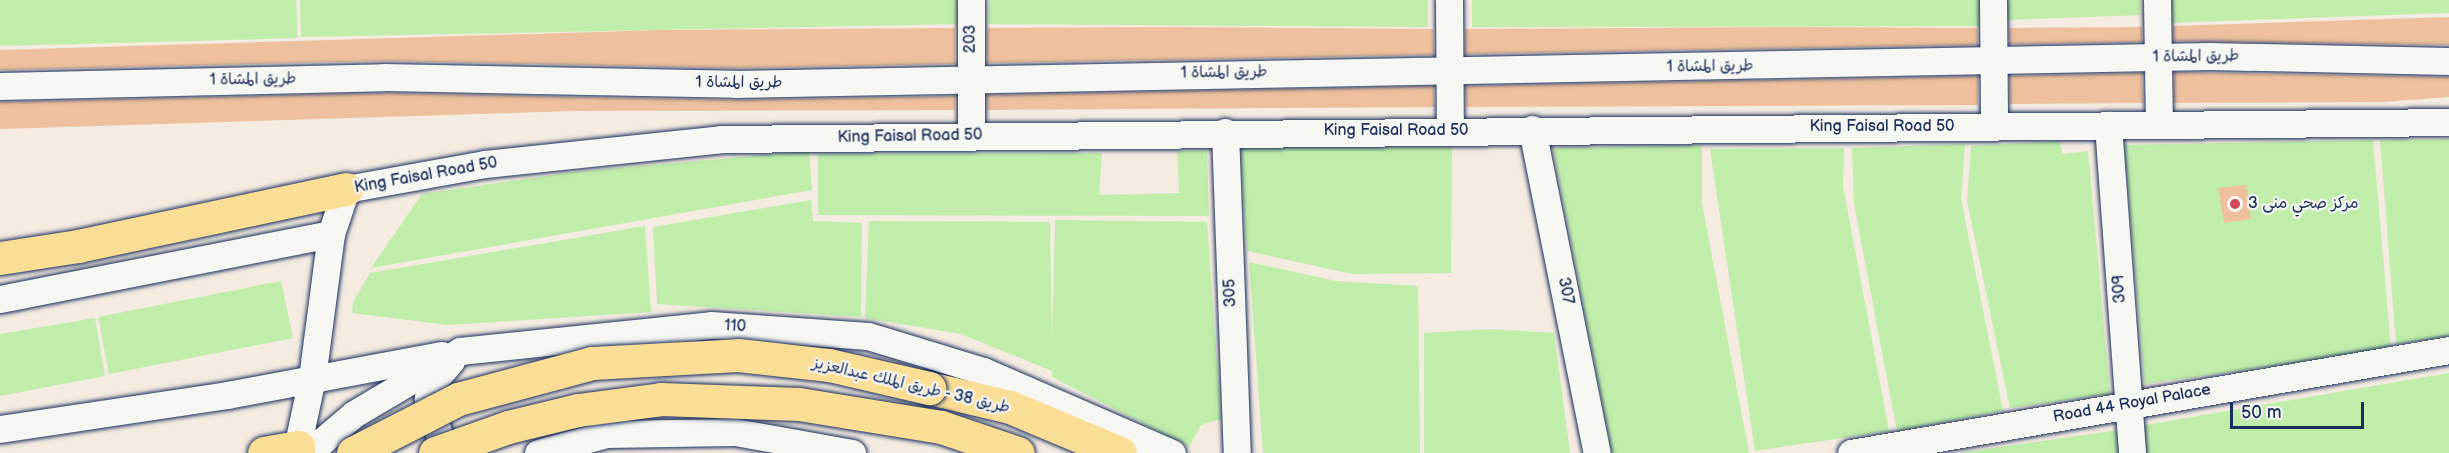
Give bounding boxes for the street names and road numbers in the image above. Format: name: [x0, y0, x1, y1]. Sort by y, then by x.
street label: 203: [961, 25, 981, 53]
street label: طريق المشاة 1: [2152, 47, 2240, 67]
street label: طريق المشاة 1: [1666, 57, 1754, 77]
street label: طريق المشاة 1: [1180, 63, 1268, 83]
street label: طريق المشاة 1: [209, 70, 297, 90]
street label: طريق المشاة 1: [696, 73, 782, 93]
street label: King Faisal Road 50: [1810, 117, 1954, 137]
street label: King Faisal Road 50: [1324, 121, 1468, 141]
street label: King Faisal Road 50: [837, 126, 983, 148]
street label: King Faisal Road 50: [353, 154, 499, 198]
street label: 309: [2109, 274, 2131, 304]
street label: 307: [1553, 276, 1577, 306]
street label: 305: [1221, 278, 1241, 308]
street label: 110: [723, 317, 747, 337]
street label: طريق 38 - طريق الملك عبدالعزيز: [810, 354, 1012, 418]
street label: Road 44 Royal Palace: [2052, 381, 2212, 427]

